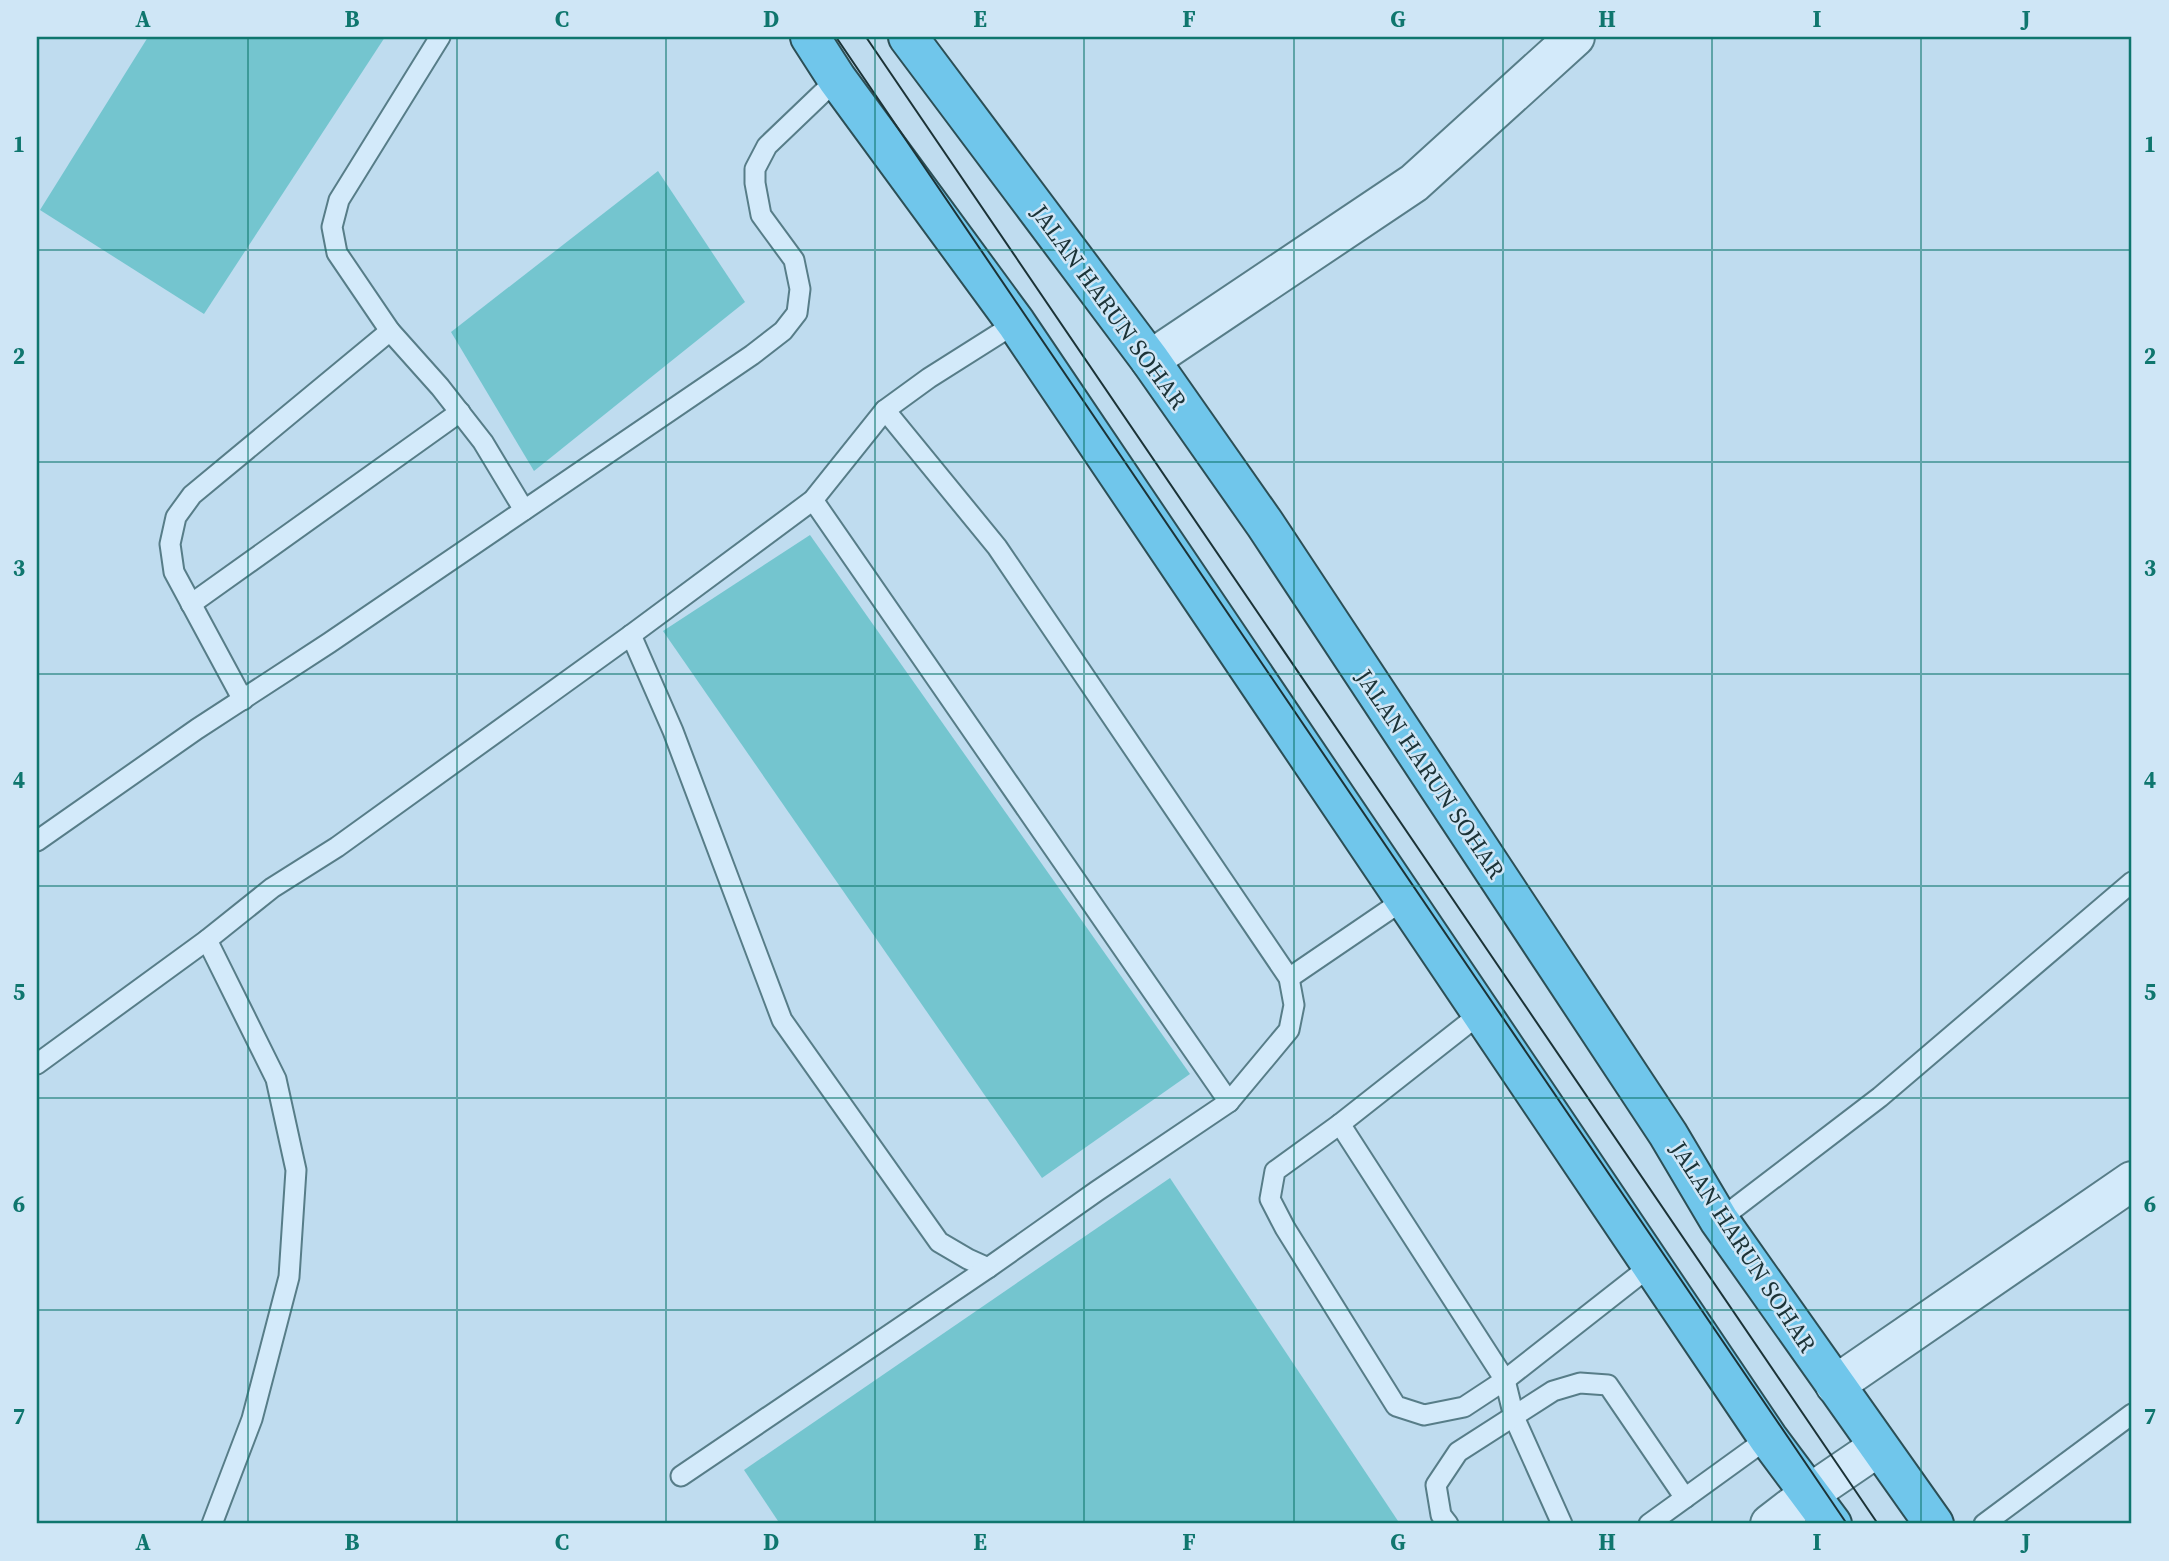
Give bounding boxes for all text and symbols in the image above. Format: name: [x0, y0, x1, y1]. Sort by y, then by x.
text: A: [135, 3, 151, 35]
text: B: [345, 3, 360, 35]
text: C: [555, 3, 569, 35]
text: D: [763, 3, 779, 35]
text: E: [973, 3, 987, 35]
text: F: [1182, 3, 1196, 35]
text: G: [1390, 3, 1406, 35]
text: H: [1598, 3, 1616, 35]
text: I: [1813, 3, 1822, 35]
text: J: [2019, 3, 2031, 35]
text: 1: [13, 128, 25, 160]
text: 1: [2144, 128, 2156, 160]
street label: JALAN HARUN SOHAR: [1023, 197, 1195, 416]
text: 2: [13, 340, 25, 372]
text: 2: [2144, 340, 2156, 372]
text: 3: [13, 552, 25, 584]
text: 3: [2144, 552, 2156, 584]
street label: JALAN HARUN SOHAR: [1347, 662, 1513, 885]
text: 4: [13, 764, 25, 796]
text: 4: [2144, 764, 2156, 796]
text: 5: [13, 976, 25, 1008]
text: 5: [2144, 976, 2156, 1008]
street label: JALAN HARUN SOHAR: [1662, 1134, 1824, 1359]
text: 6: [13, 1188, 25, 1220]
text: 6: [2144, 1188, 2156, 1220]
text: 7: [13, 1400, 25, 1432]
text: 7: [2144, 1400, 2156, 1432]
text: A: [135, 1526, 151, 1558]
text: B: [345, 1526, 360, 1558]
text: C: [555, 1526, 569, 1558]
text: D: [763, 1526, 779, 1558]
text: E: [973, 1526, 987, 1558]
text: F: [1182, 1526, 1196, 1558]
text: G: [1390, 1526, 1406, 1558]
text: H: [1598, 1526, 1616, 1558]
text: I: [1813, 1526, 1822, 1558]
text: J: [2019, 1526, 2031, 1558]

